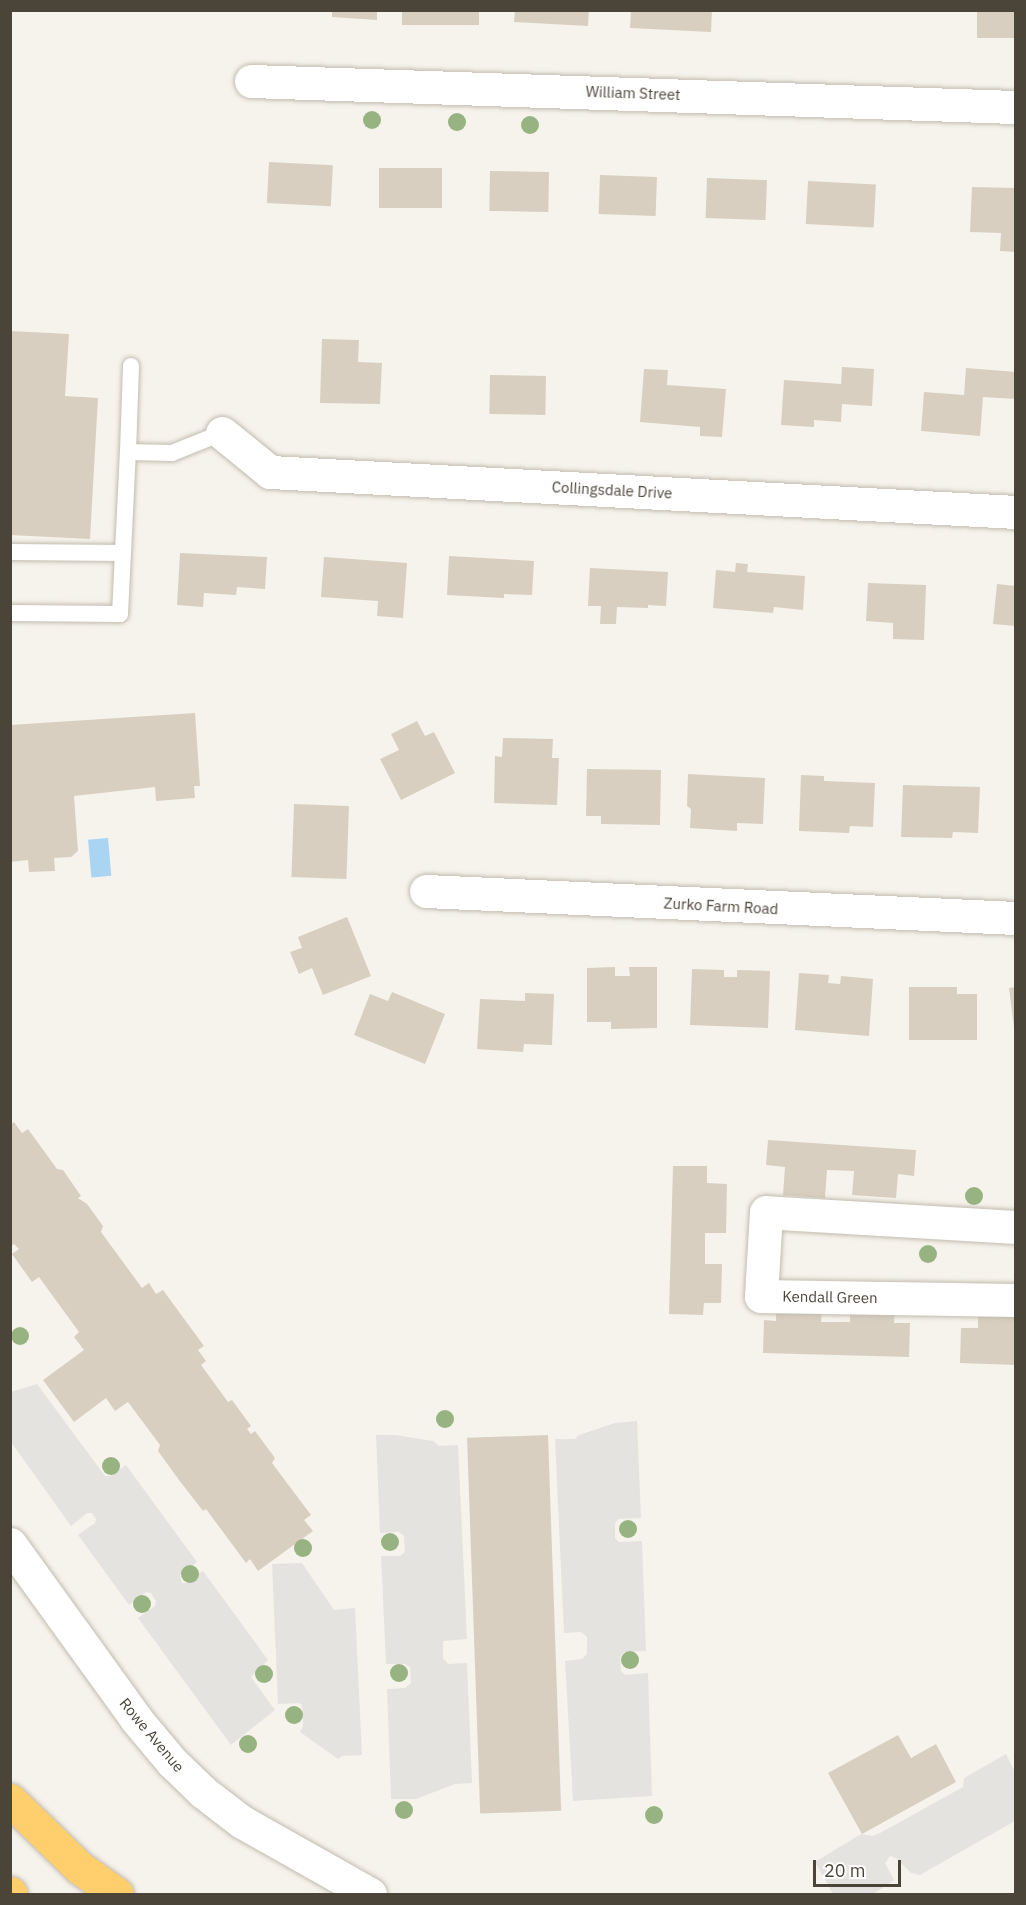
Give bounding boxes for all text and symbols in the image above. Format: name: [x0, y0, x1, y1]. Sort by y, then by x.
street label: William Street: [585, 82, 681, 104]
street label: Collingsdale Drive: [551, 478, 673, 502]
street label: Zurko Farm Road: [663, 894, 779, 918]
street label: Kendall Green: [782, 1287, 878, 1307]
street label: Rowe Avenue: [116, 1694, 188, 1776]
scale bar: [816, 1848, 904, 1886]
text: 20 m: [824, 1859, 866, 1882]

